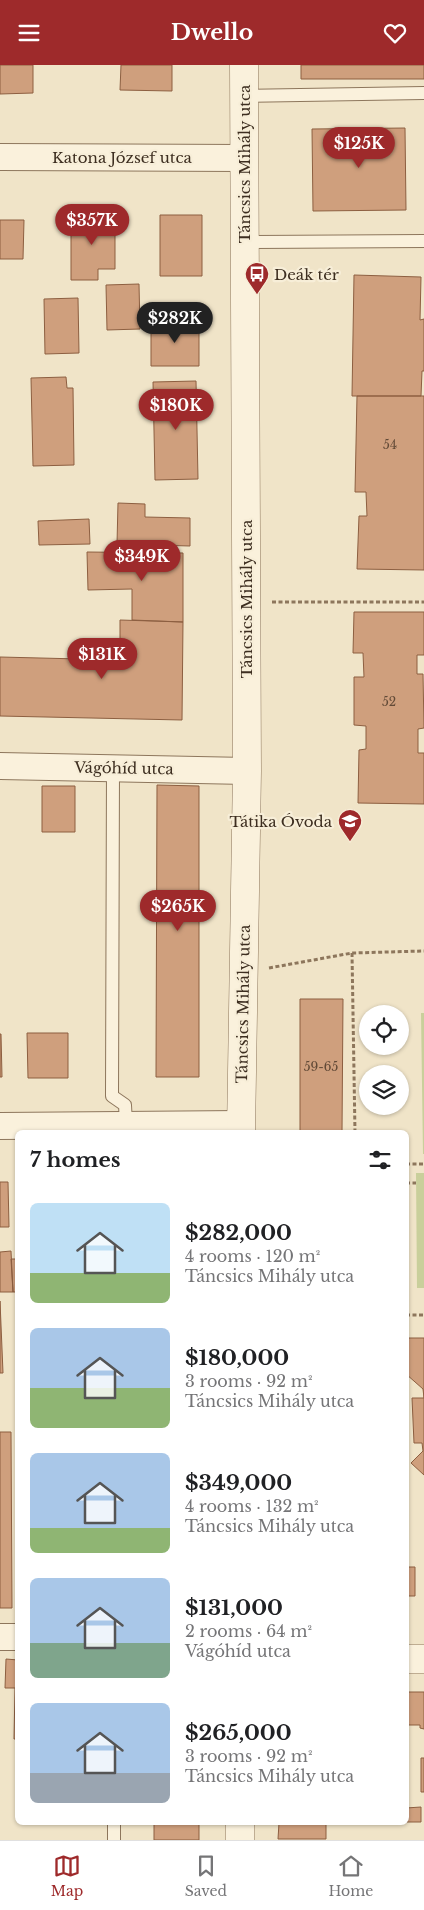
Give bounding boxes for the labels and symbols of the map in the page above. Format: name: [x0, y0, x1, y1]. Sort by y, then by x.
street label: Táncsics Mihály utca: [235, 84, 254, 243]
pin: $125K: [324, 127, 394, 169]
street label: Katona József utca: [52, 148, 193, 167]
pin: $357K: [57, 203, 127, 246]
bus stop icon: Deák tér: [244, 261, 270, 295]
place label: Deák tér: [274, 265, 340, 284]
pin: $282K: [140, 301, 210, 344]
pin: $180K: [141, 389, 211, 431]
house number: 54: [383, 437, 397, 452]
street label: Táncsics Mihály utca: [237, 519, 256, 678]
pin: $349K: [107, 539, 177, 582]
pin: $131K: [67, 637, 137, 680]
house number: 52: [382, 694, 396, 709]
street label: Vágóhíd utca: [73, 758, 174, 778]
school or university icon: Tátika Óvoda: [337, 808, 363, 842]
place label: Tátika Óvoda: [229, 812, 333, 831]
pin: $265K: [143, 889, 213, 932]
street label: Táncsics Mihály utca: [232, 924, 254, 1083]
house number: 59-65: [304, 1059, 338, 1074]

